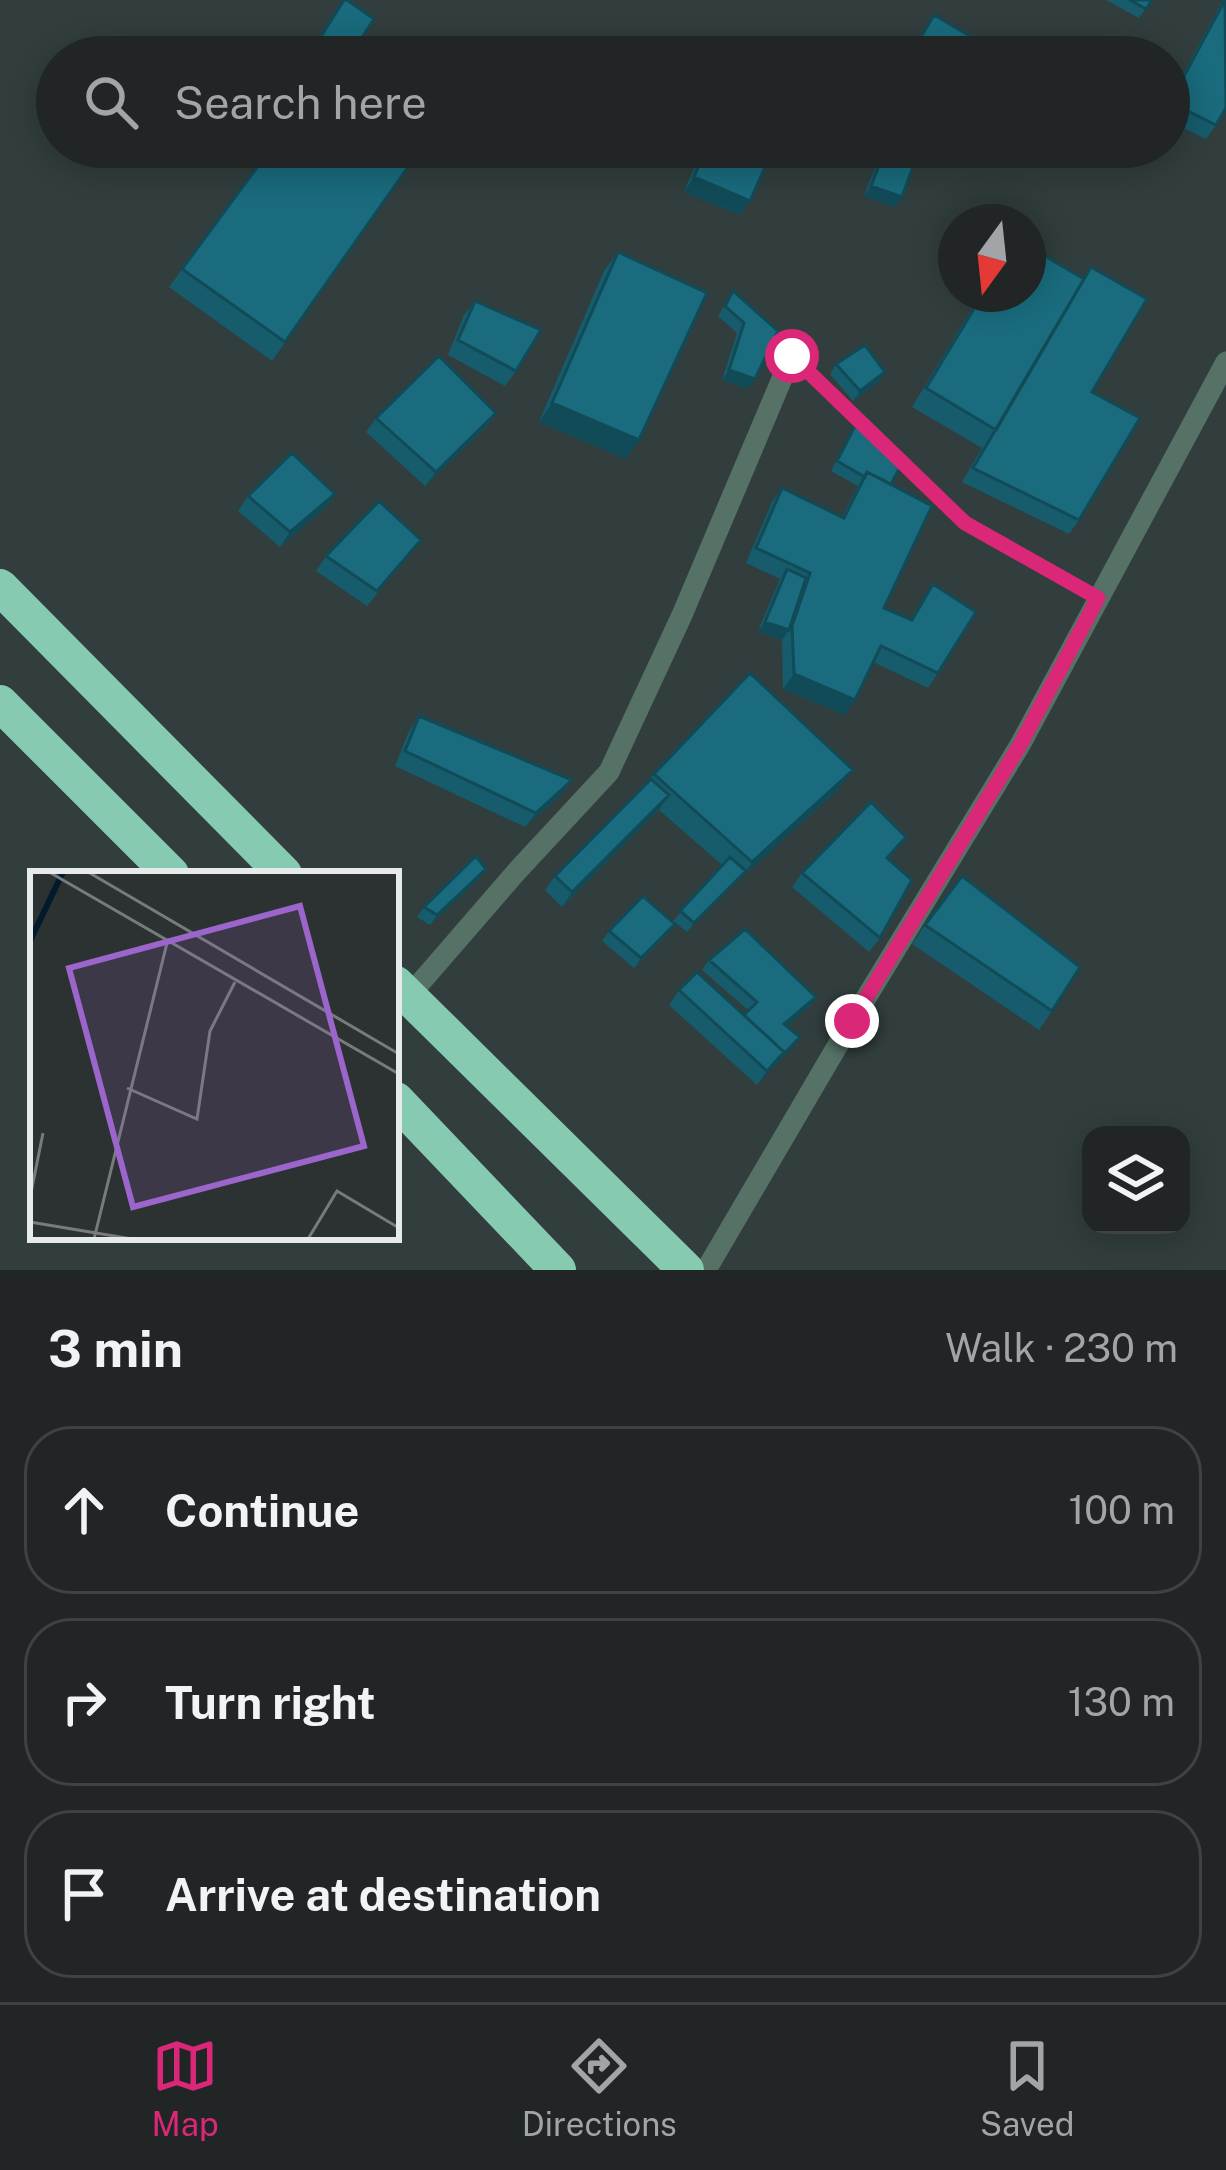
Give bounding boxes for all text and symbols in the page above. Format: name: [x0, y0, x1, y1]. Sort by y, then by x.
search box: [36, 36, 1190, 168]
icon: search: [78, 69, 144, 135]
text: Search here: [174, 76, 427, 129]
north arrow: [938, 204, 1046, 312]
route start: [765, 329, 819, 383]
inset map: [30, 871, 399, 1240]
route end: [825, 994, 879, 1048]
map controls: [1082, 1126, 1190, 1234]
button: layers: [1082, 1126, 1190, 1234]
text: 3 min: [48, 1319, 183, 1378]
text: Walk · 230 m: [945, 1325, 1178, 1371]
icon: ahead: [51, 1477, 117, 1543]
text: Continue: [165, 1484, 359, 1537]
text: 100 m: [1068, 1487, 1175, 1533]
icon: right: [51, 1669, 117, 1735]
text: Turn right: [165, 1676, 376, 1729]
text: 130 m: [1068, 1679, 1175, 1725]
icon: arrive: [51, 1861, 117, 1927]
text: Arrive at destination: [165, 1868, 601, 1921]
tab: Map: [152, 2033, 219, 2143]
tab: Directions: [522, 2033, 677, 2143]
tab: Saved: [980, 2033, 1074, 2143]

